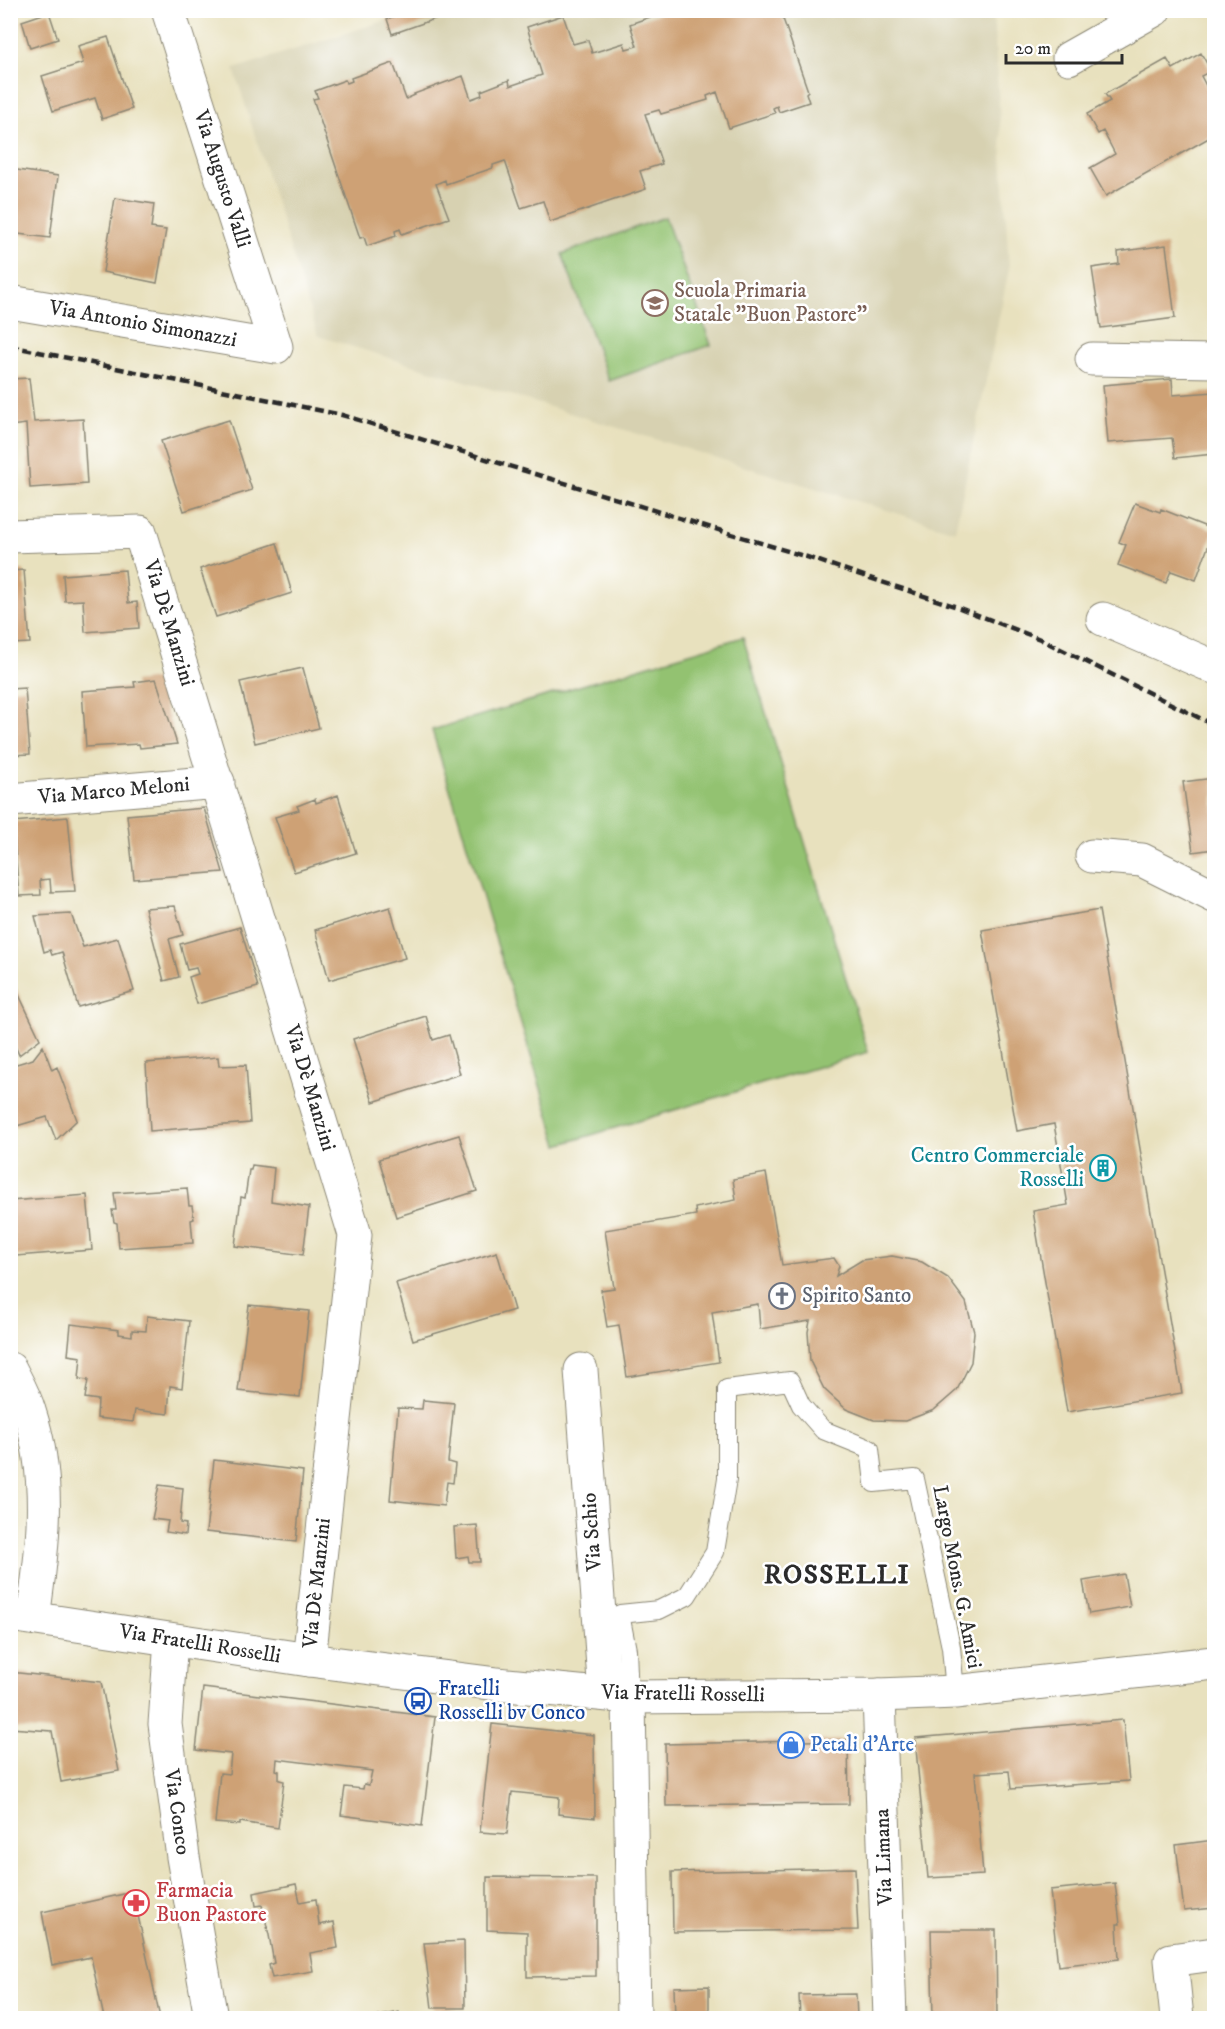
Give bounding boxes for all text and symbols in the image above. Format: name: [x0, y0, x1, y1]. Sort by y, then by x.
scale bar: [1006, 27, 1122, 65]
text: 20 m: [1015, 38, 1051, 60]
street label: Via Augusto Valli: [187, 106, 256, 251]
place label: Scuola Primaria Statale "Buon Pastore": [674, 278, 867, 328]
school or university icon: Scuola Primaria Statale "Buon Pastore": [640, 288, 670, 318]
street label: Via Antonio Simonazzi: [46, 295, 239, 353]
street label: Via Dè Manzini: [137, 556, 201, 689]
street label: Via Marco Meloni: [36, 771, 191, 811]
street label: Via Dè Manzini: [278, 1021, 342, 1154]
place label: Centro Commerciale Rosselli: [911, 1143, 1084, 1193]
building icon: Centro Commerciale Rosselli: [1088, 1153, 1118, 1183]
church icon: Spirito Santo: [767, 1281, 797, 1311]
place label: Spirito Santo: [802, 1283, 911, 1309]
street label: Largo Mons. G. Amici: [926, 1483, 988, 1671]
street label: Via Schio: [576, 1492, 608, 1573]
street label: Via Dè Manzini: [297, 1517, 337, 1650]
district label: ROSSELLI: [764, 1558, 910, 1592]
street label: Via Fratelli Rosselli: [116, 1618, 283, 1670]
place label: Fratelli Rosselli bv Conco: [438, 1676, 585, 1726]
street label: Via Fratelli Rosselli: [600, 1680, 765, 1708]
bus stop icon: Fratelli Rosselli bv Conco: [403, 1686, 433, 1716]
shop icon: Petali d'Arte: [776, 1730, 806, 1760]
place label: Petali d'Arte: [810, 1732, 915, 1758]
street label: Via Conco: [158, 1766, 196, 1857]
street label: Via Limana: [869, 1808, 899, 1907]
place label: Farmacia Buon Pastore: [156, 1878, 267, 1928]
pharmacy icon: Farmacia Buon Pastore: [121, 1888, 151, 1918]

